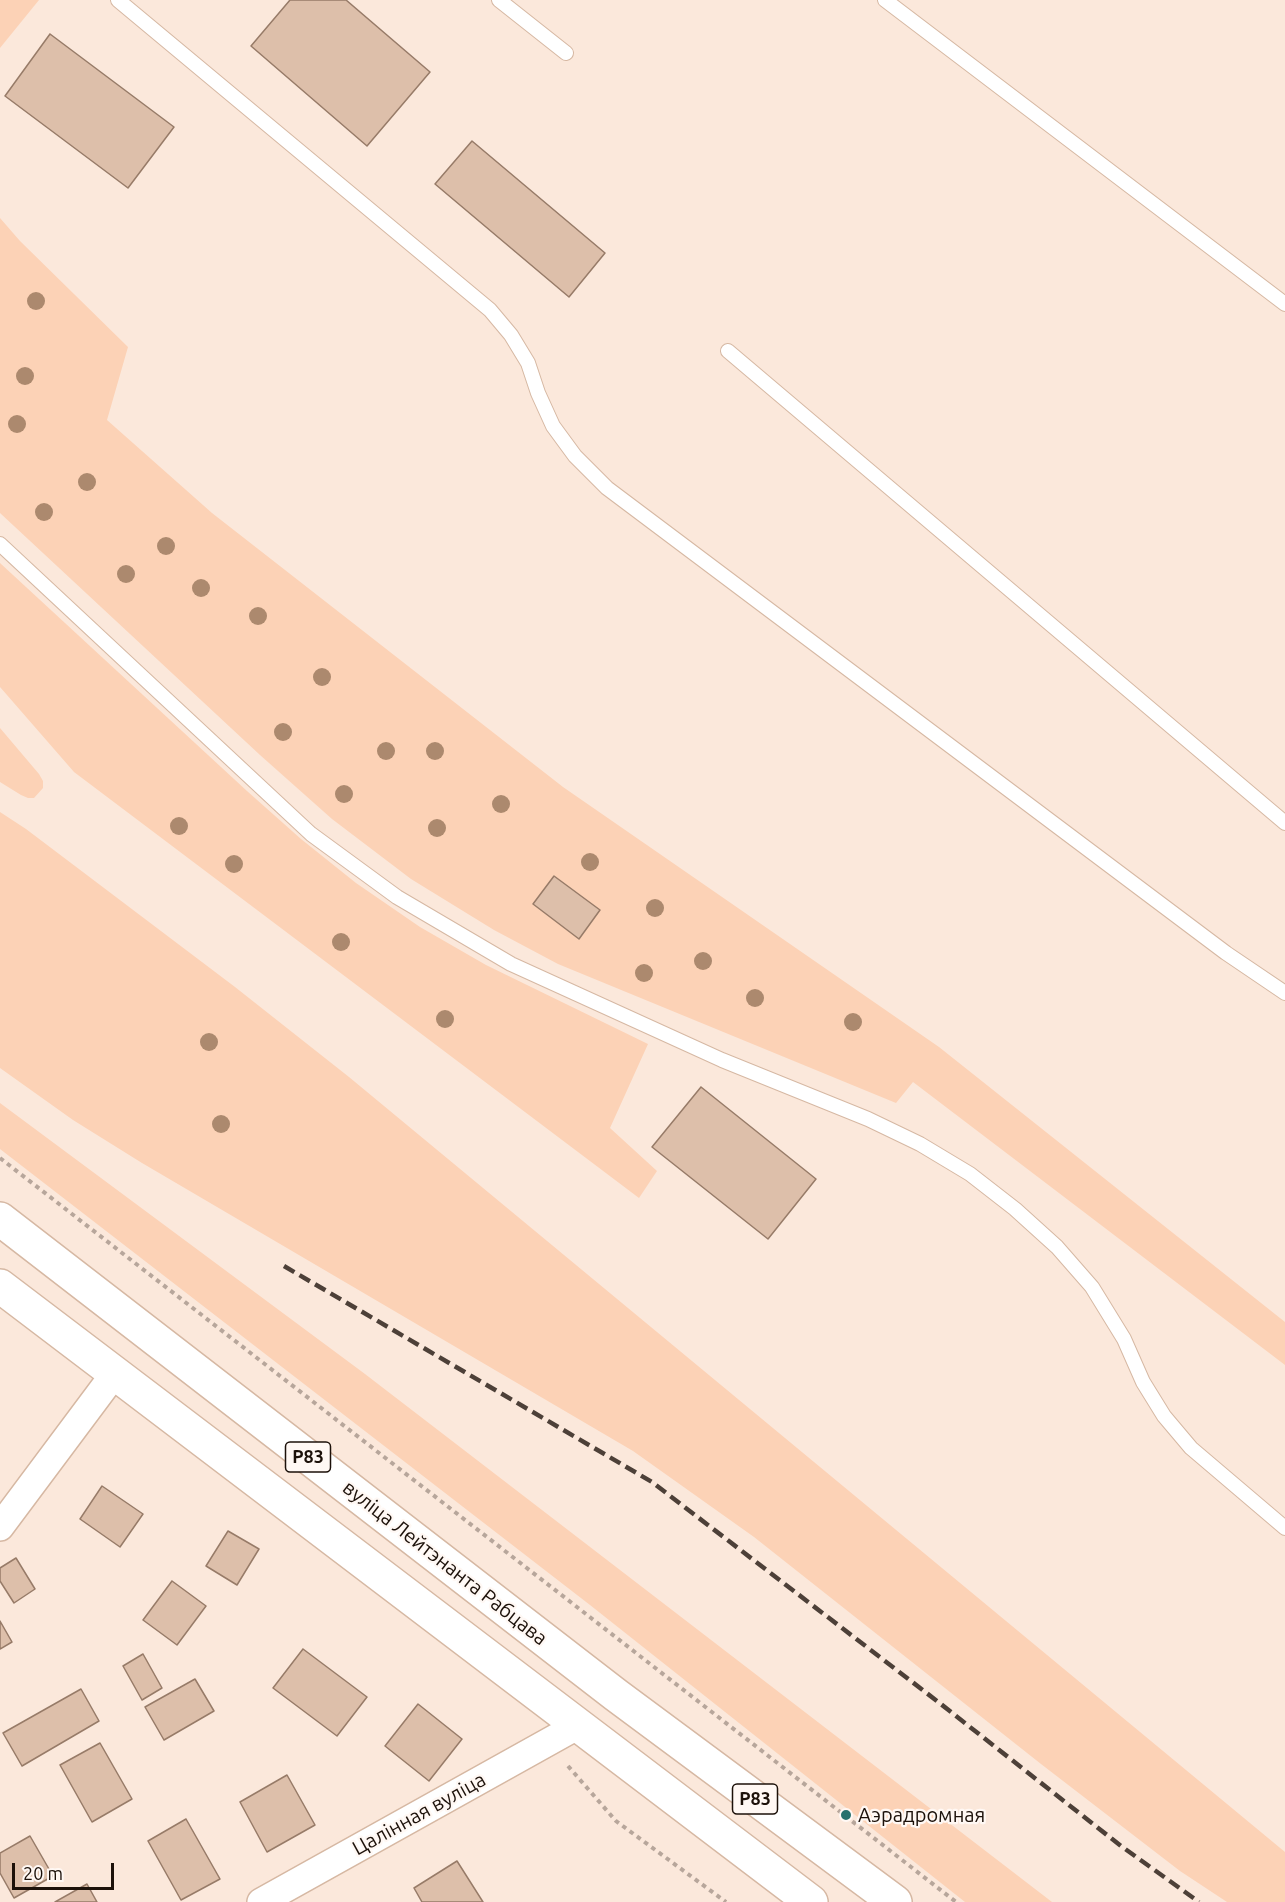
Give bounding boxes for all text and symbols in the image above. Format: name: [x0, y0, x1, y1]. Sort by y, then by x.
road number: Р83: [286, 1442, 330, 1472]
street label: вуліца Лейтэнанта Рабцава: [338, 1476, 552, 1650]
street label: Цалінная вуліца: [348, 1767, 490, 1861]
road number: Р83: [732, 1784, 777, 1814]
place label: Аэрадромная: [858, 1803, 985, 1827]
marker: Аэрадромная: [839, 1808, 853, 1822]
scale bar: [15, 1851, 117, 1889]
text: 20 m: [23, 1863, 63, 1883]

